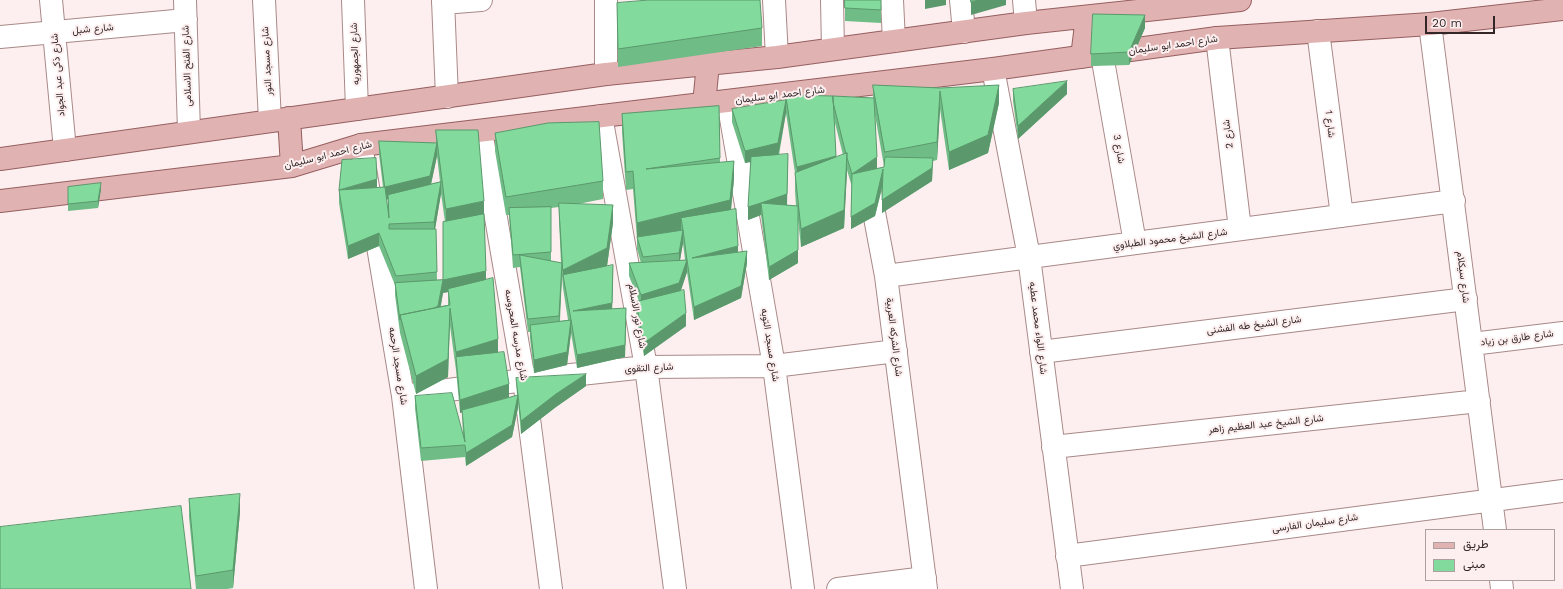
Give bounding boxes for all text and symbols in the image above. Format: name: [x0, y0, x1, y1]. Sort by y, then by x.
scale bar: [1427, 8, 1497, 34]
text: 20 m: [1432, 16, 1462, 30]
street label: شارع شبل: [72, 21, 114, 37]
street label: شارع الجمهوريه: [348, 23, 362, 85]
street label: شارع الفتح الاسلامى: [180, 25, 194, 107]
street label: شارع مسجد النور: [259, 26, 275, 96]
street label: شارع ذكى عبد الجواد: [48, 33, 68, 117]
street label: شارع احمد ابو سليمان: [1128, 33, 1218, 57]
street label: شارع احمد ابو سليمان: [735, 84, 825, 106]
street label: شارع 1: [1322, 110, 1338, 138]
street label: شارع 2: [1220, 119, 1236, 149]
street label: شارع 3: [1111, 134, 1127, 164]
street label: شارع احمد ابو سليمان: [283, 138, 373, 172]
street label: شارع الشيخ محمود الطبلاوي: [1112, 226, 1228, 252]
street label: شارع سيكلام: [1454, 250, 1472, 304]
street label: شارع اللواء محمد عطيه: [1026, 281, 1050, 375]
street label: شارع نور الاسلام: [625, 283, 649, 349]
street label: شارع مدرسه المحروسه: [502, 289, 530, 381]
street label: شارع الشركه العربية: [883, 297, 905, 377]
street label: شارع مسجد التوبه: [758, 307, 782, 383]
street label: شارع الشيخ طه الفشنى: [1206, 313, 1302, 337]
street label: شارع مسجد الرحمه: [386, 326, 410, 406]
street label: شارع طارق بن زياد: [1480, 328, 1554, 348]
street label: شارع التقوى: [624, 361, 674, 375]
street label: شارع الشيخ عبد العظيم زاهر: [1208, 412, 1324, 436]
street label: شارع سليمان الفارسى: [1271, 511, 1359, 535]
legend: [1425, 529, 1555, 581]
text: طريق: [1463, 537, 1488, 551]
text: مبنى: [1463, 557, 1485, 571]

